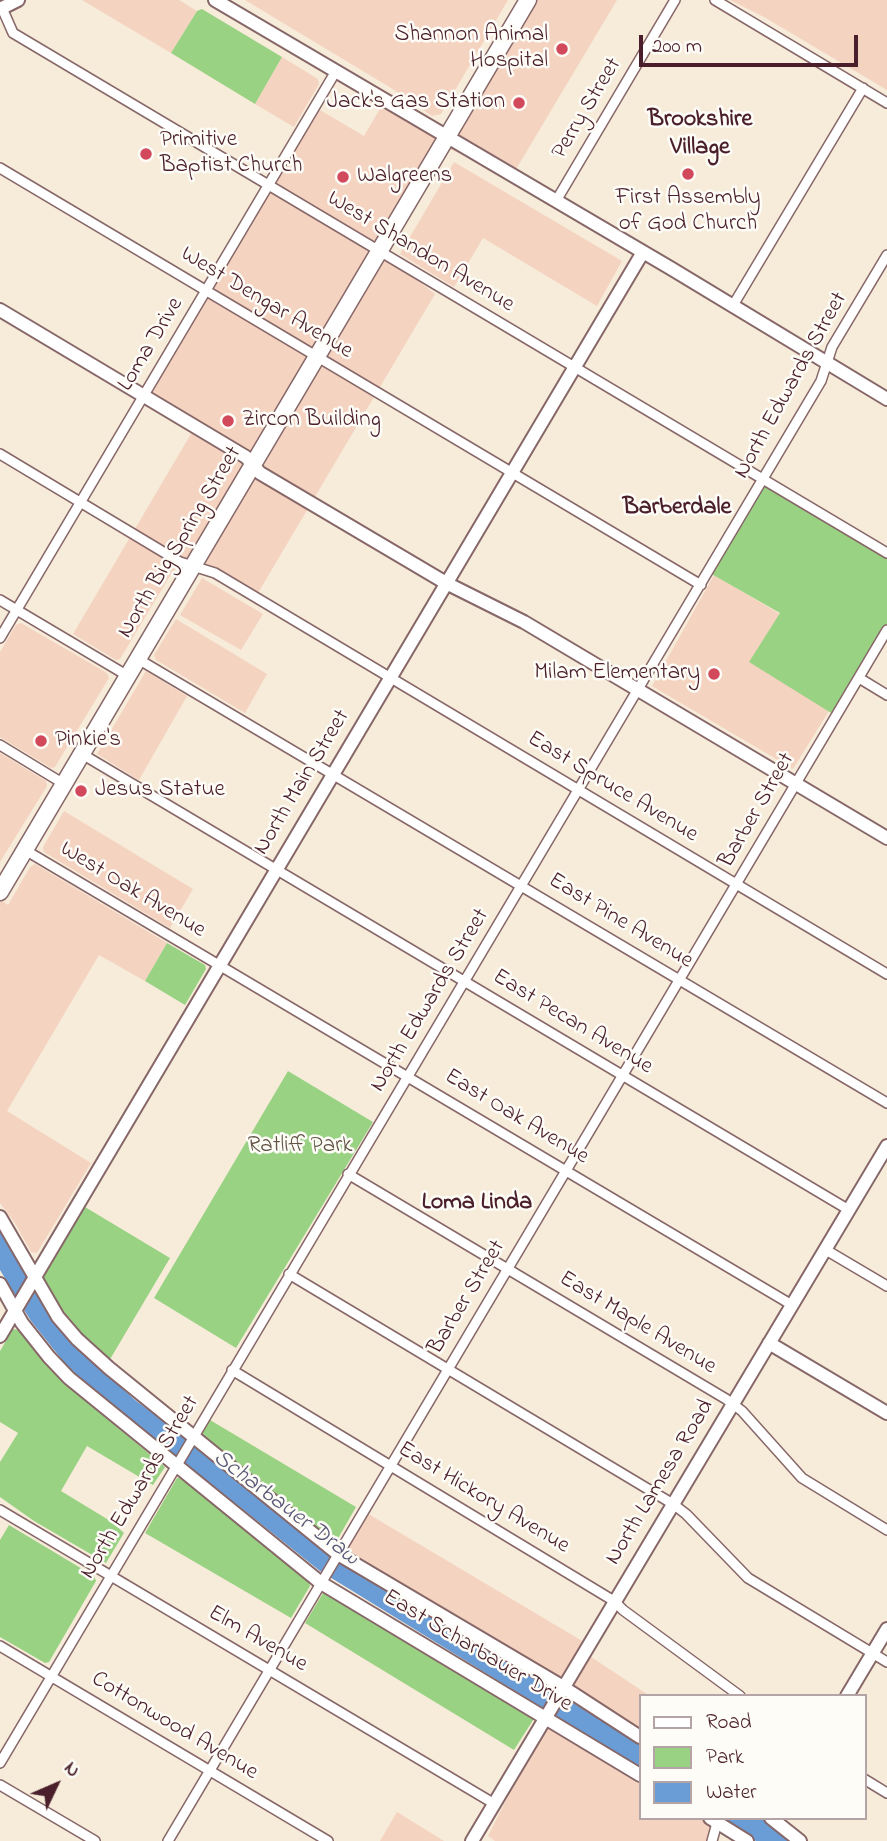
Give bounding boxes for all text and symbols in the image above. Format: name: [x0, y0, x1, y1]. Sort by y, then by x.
scale bar: [642, 21, 861, 65]
place label: Shannon Animal Hospital: [394, 22, 548, 76]
text: 200 m: [652, 32, 702, 62]
marker: Shannon Animal Hospital: [554, 41, 570, 57]
street label: Perry Street: [547, 53, 629, 165]
place label: Jack's Gas Station: [327, 89, 505, 117]
marker: Jack's Gas Station: [511, 95, 527, 111]
district label: Brookshire Village: [648, 107, 752, 163]
place label: Primitive Baptist Church: [160, 127, 302, 181]
marker: Primitive Baptist Church: [138, 146, 154, 162]
place label: Walgreens: [357, 163, 452, 191]
marker: First Assembly of God Church: [680, 166, 696, 182]
marker: Walgreens: [335, 169, 351, 185]
place label: First Assembly of God Church: [615, 185, 761, 239]
street label: West Shandon Avenue: [321, 186, 519, 320]
street label: West Dengar Avenue: [175, 242, 357, 366]
street label: North Edwards Street: [729, 288, 855, 484]
street label: Loma Drive: [113, 293, 191, 397]
place label: Zircon Building: [242, 407, 381, 435]
marker: Zircon Building: [220, 413, 236, 429]
street label: North Big Spring Street: [113, 442, 249, 644]
district label: Barberdale: [623, 495, 731, 523]
place label: Milam Elementary: [534, 660, 700, 688]
marker: Milam Elementary: [706, 666, 722, 682]
street label: North Main Street: [249, 705, 357, 861]
street label: East Spruce Avenue: [522, 726, 702, 850]
place label: Pinkie's: [55, 727, 121, 755]
marker: Pinkie's: [33, 733, 49, 749]
street label: Barber Street: [714, 749, 802, 873]
place label: Jesus Statue: [95, 777, 225, 805]
marker: Jesus Statue: [73, 783, 89, 799]
street label: West Oak Avenue: [54, 837, 210, 945]
street label: East Pine Avenue: [543, 868, 697, 976]
street label: North Edwards Street: [365, 904, 497, 1098]
street label: East Pecan Avenue: [487, 964, 657, 1082]
street label: East Oak Avenue: [439, 1064, 593, 1172]
park label: Ratliff Park: [248, 1133, 352, 1161]
district label: Loma Linda: [422, 1190, 532, 1218]
street label: Barber Street: [423, 1236, 513, 1360]
street label: East Maple Avenue: [553, 1266, 721, 1382]
street label: North Edwards Street: [75, 1391, 207, 1585]
street label: North Lamesa Road: [601, 1395, 721, 1571]
street label: East Hickory Avenue: [392, 1437, 574, 1561]
water label: Scharbauer Draw: [206, 1445, 364, 1573]
street label: East Scharbauer Drive: [377, 1585, 577, 1719]
street label: Elm Avenue: [202, 1601, 312, 1679]
street label: Cottonwood Avenue: [86, 1666, 262, 1788]
legend: [638, 1694, 866, 1820]
text: Road: [706, 1708, 752, 1738]
text: Park: [706, 1743, 744, 1773]
north arrow: [21, 1750, 91, 1820]
text: N: [57, 1756, 86, 1784]
text: Water: [706, 1778, 757, 1808]

